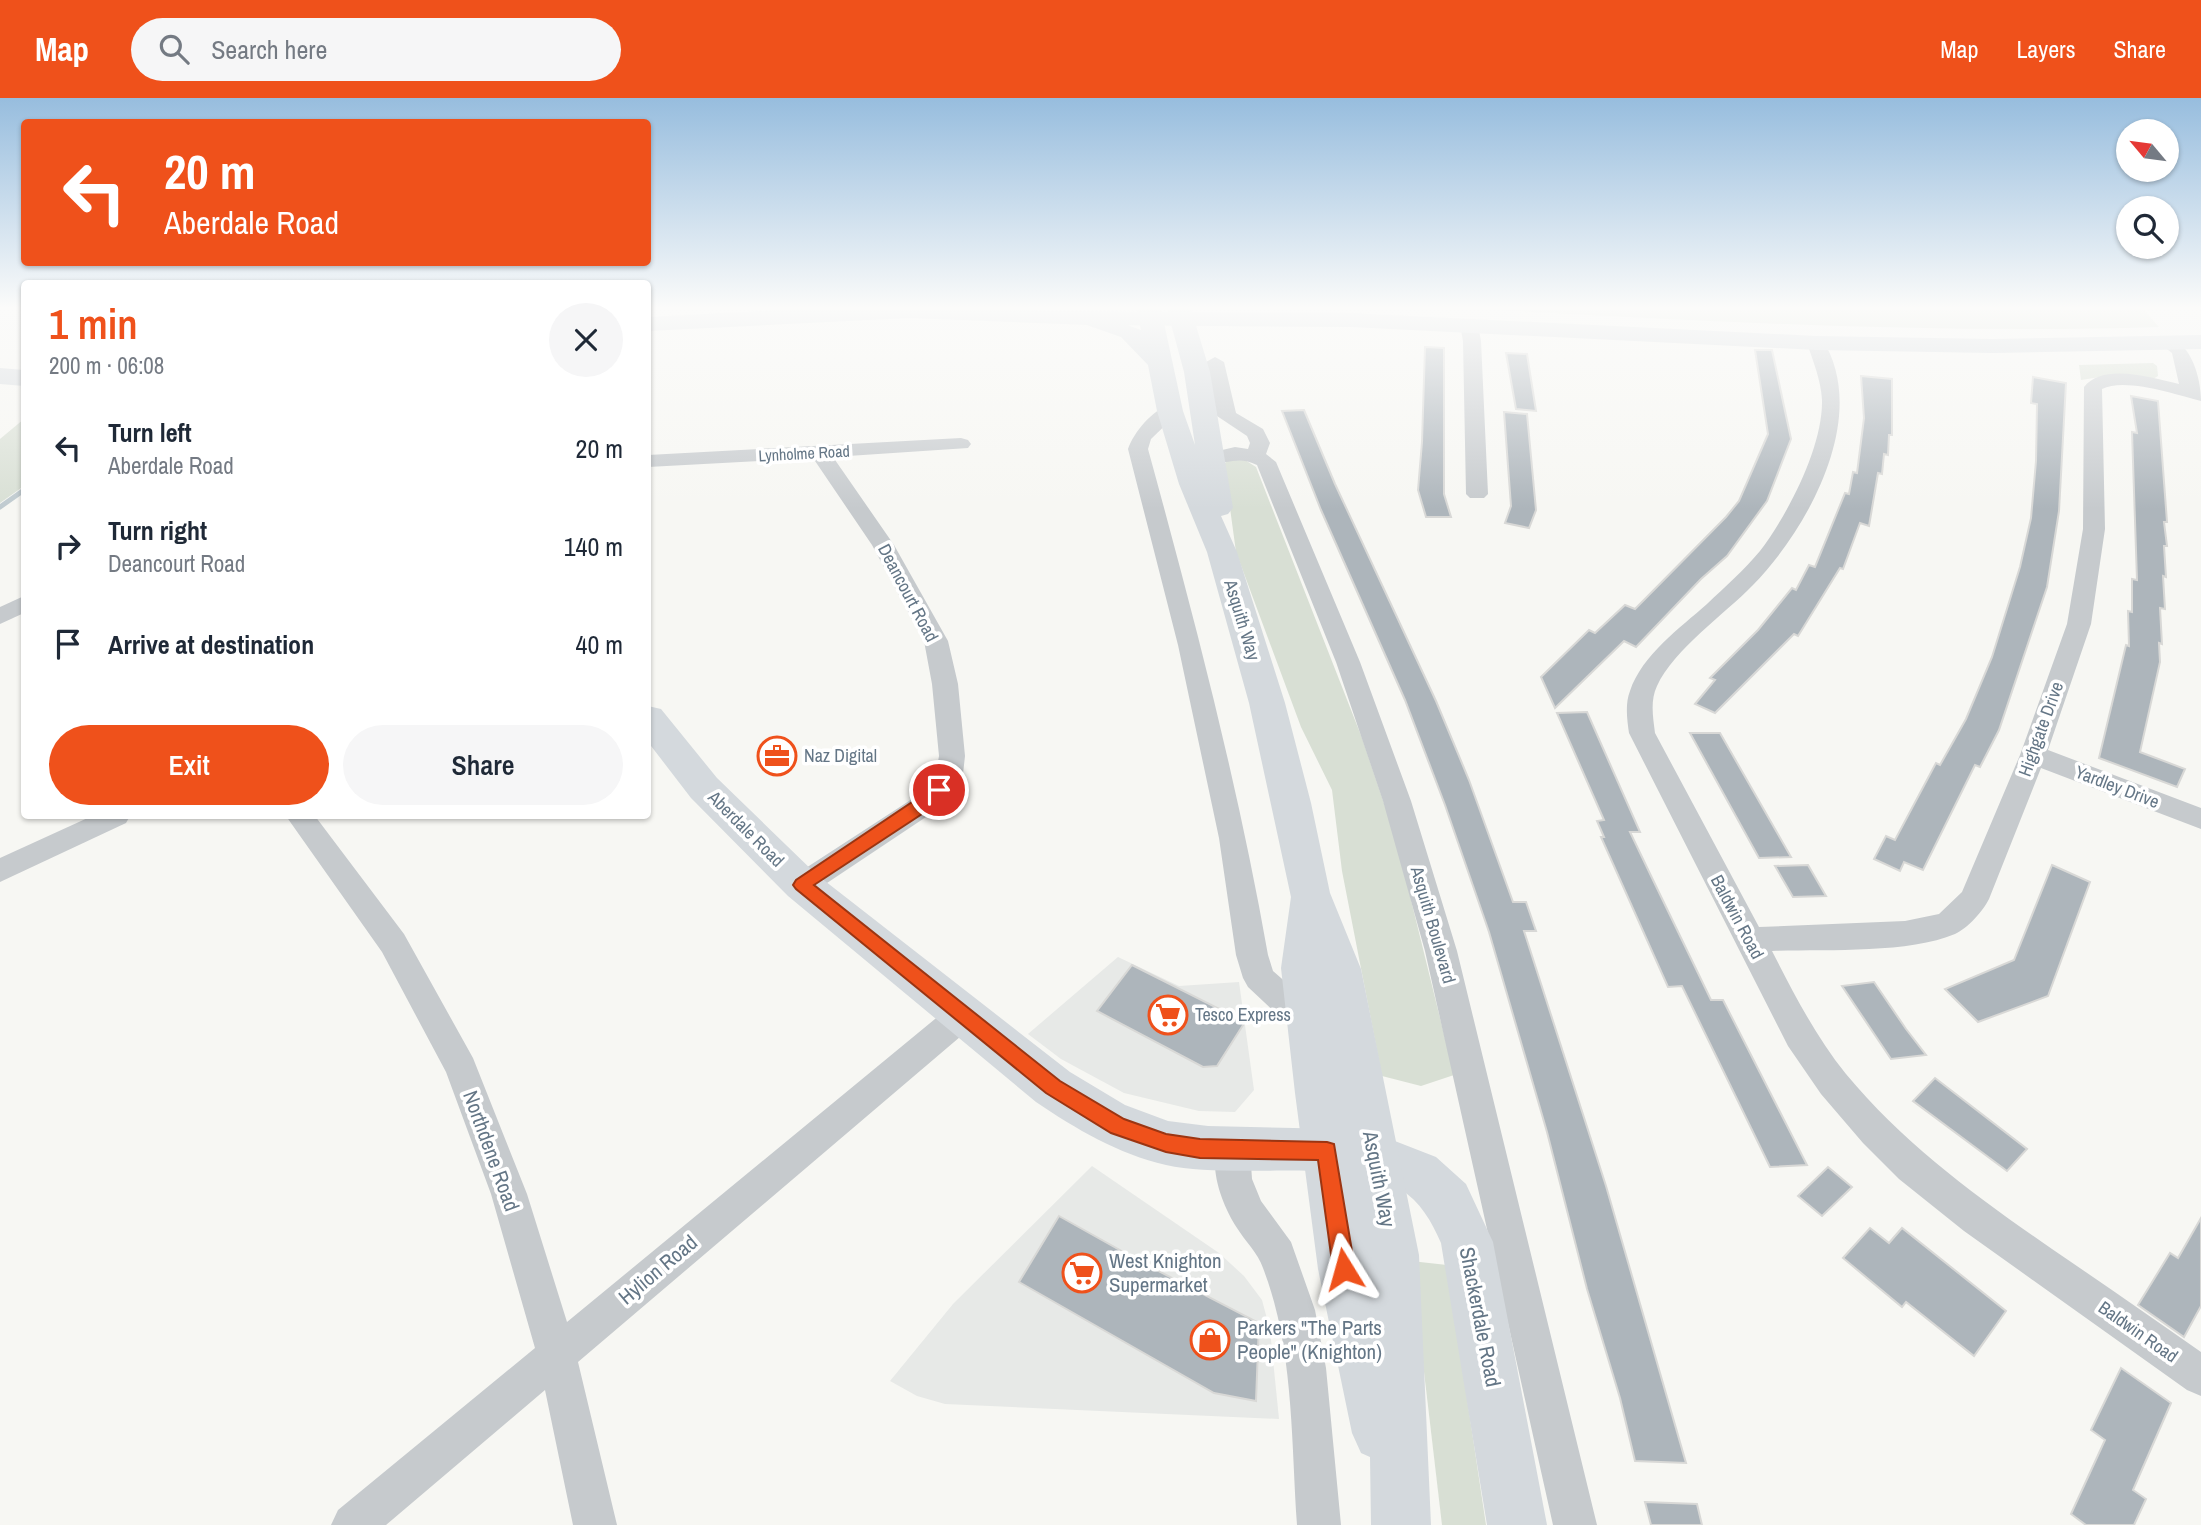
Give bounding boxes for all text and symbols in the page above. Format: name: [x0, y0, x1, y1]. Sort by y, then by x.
search box: [131, 18, 621, 81]
text: Map: [35, 27, 89, 71]
icon: search: [155, 30, 193, 68]
text: Search here: [211, 32, 327, 67]
text: Map: [1940, 33, 1978, 65]
text: Layers: [2016, 33, 2075, 65]
text: Share: [2113, 33, 2166, 65]
north arrow: [2116, 119, 2179, 182]
map controls: [2116, 119, 2179, 259]
text: 20 m: [164, 138, 256, 204]
icon: left: [49, 147, 140, 238]
button: search: [2116, 196, 2179, 259]
text: Aberdale Road: [164, 201, 339, 244]
text: 1 min: [49, 296, 138, 352]
button: close: [549, 303, 623, 377]
text: 200 m · 06:08: [49, 350, 164, 381]
text: Turn left: [108, 415, 192, 450]
icon: left: [49, 429, 87, 467]
text: 20 m: [576, 431, 623, 466]
street label: Lynholme Road: [758, 440, 850, 466]
text: Aberdale Road: [108, 450, 234, 481]
text: Turn right: [108, 513, 207, 548]
icon: right: [49, 527, 87, 565]
text: 140 m: [564, 529, 623, 564]
street label: Deancourt Road: [872, 539, 945, 646]
text: Deancourt Road: [108, 548, 245, 579]
street label: Asquith Way: [1218, 575, 1267, 664]
icon: arrive: [49, 625, 87, 663]
text: Arrive at destination: [108, 627, 314, 662]
text: 40 m: [576, 627, 623, 662]
street label: Highgate Drive: [2012, 678, 2069, 780]
button: Exit: [49, 725, 329, 805]
button: Share: [343, 725, 623, 805]
office icon: Naz Digital: [756, 735, 798, 777]
place label: Naz Digital: [804, 743, 877, 768]
street label: Yardley Drive: [2071, 759, 2163, 814]
pin: [909, 760, 969, 820]
icon: arrive: [920, 771, 958, 809]
street label: Aberdale Road: [702, 784, 790, 872]
street label: Asquith Boulevard: [1405, 862, 1462, 986]
street label: Baldwin Road: [1705, 870, 1770, 963]
supermarket icon: Tesco Express: [1147, 994, 1189, 1036]
place label: Tesco Express: [1195, 1002, 1291, 1027]
street label: Northdene Road: [456, 1087, 527, 1215]
street label: Asquith Way: [1356, 1128, 1403, 1230]
street label: Hylion Road: [612, 1228, 703, 1311]
position arrow: [1307, 1232, 1381, 1306]
street label: Shackerdale Road: [1453, 1245, 1508, 1389]
place label: West Knighton Supermarket: [1109, 1246, 1222, 1299]
supermarket icon: West Knighton Supermarket: [1061, 1252, 1103, 1294]
street label: Baldwin Road: [2093, 1295, 2183, 1368]
place label: Parkers "The Parts People" (Knighton): [1237, 1313, 1382, 1366]
shop icon: Parkers "The Parts People" (Knighton): [1189, 1319, 1231, 1361]

